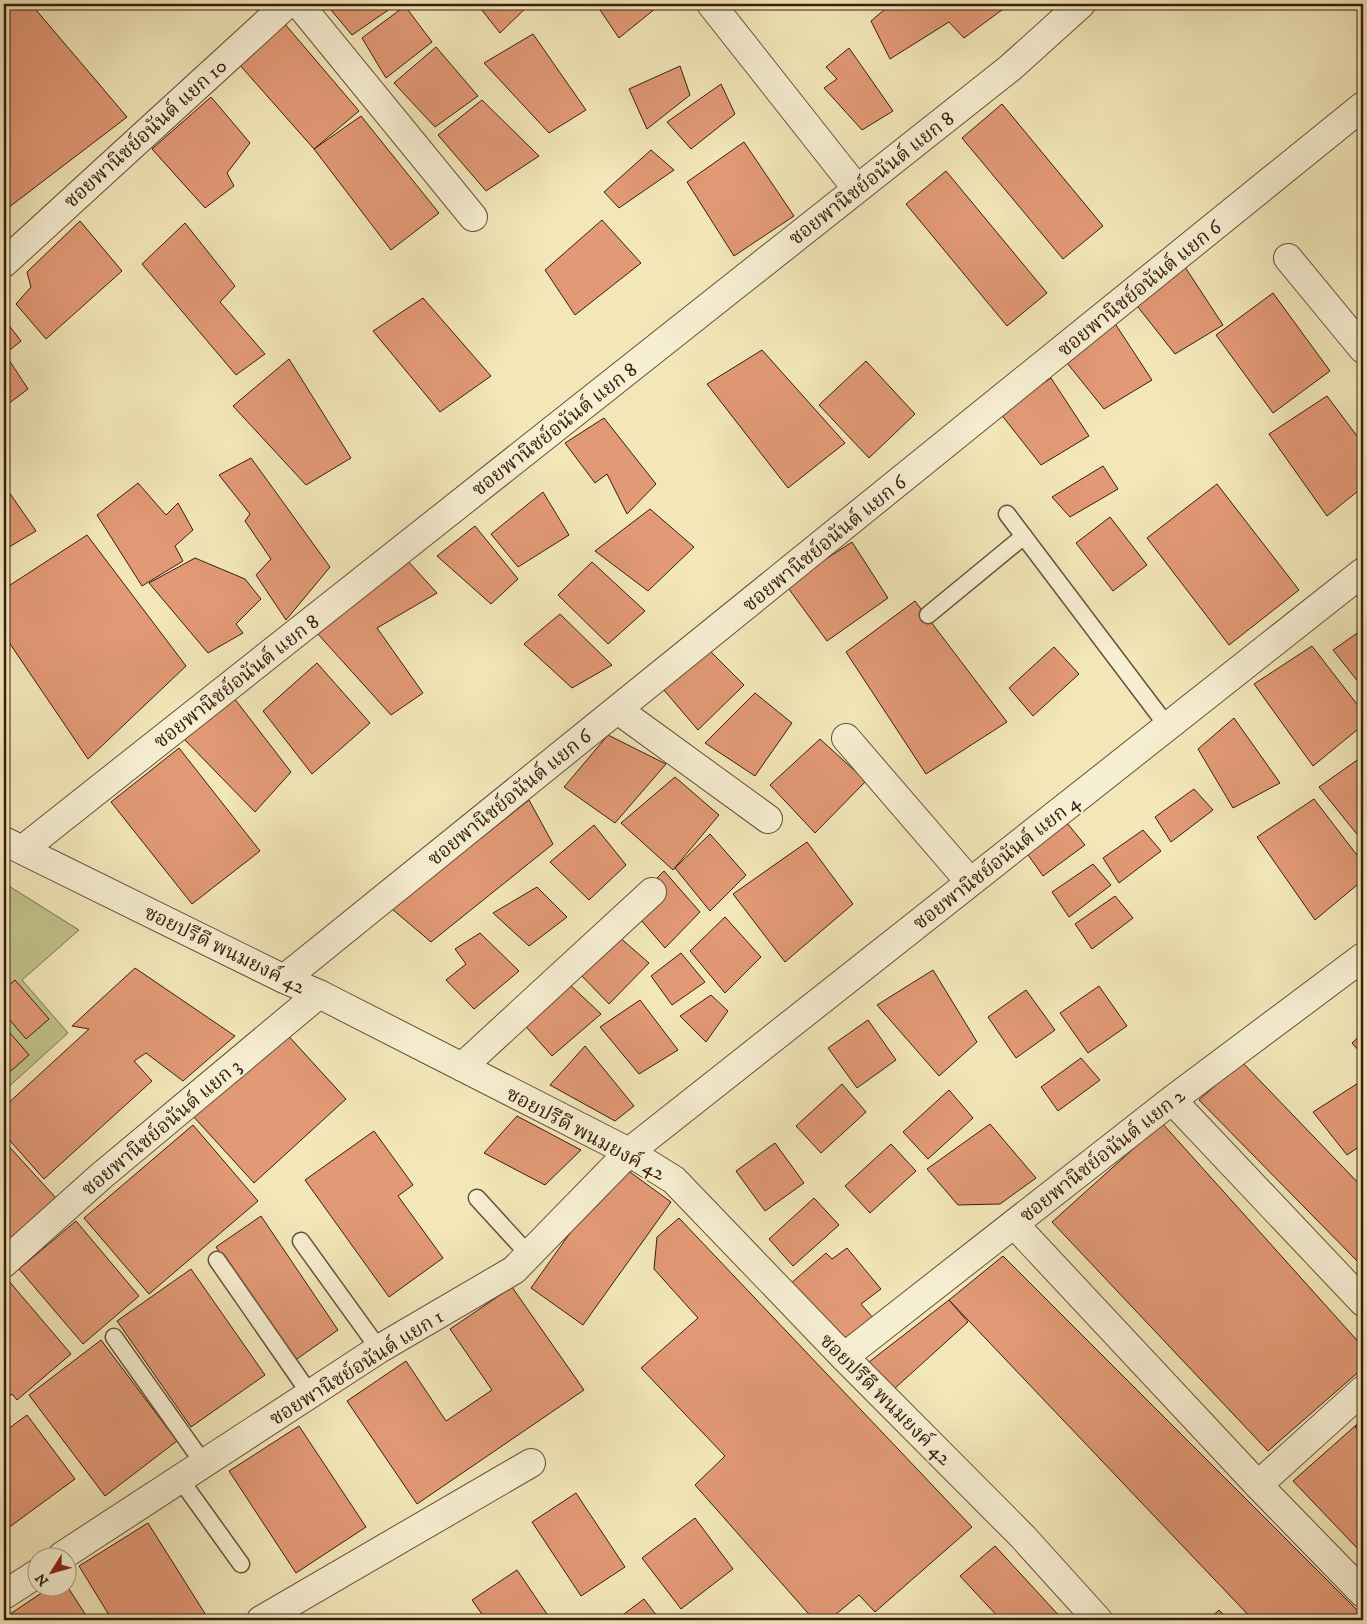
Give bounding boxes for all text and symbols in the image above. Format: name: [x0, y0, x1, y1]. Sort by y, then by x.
street label: ซอยพานิชย์อนันต์ แยก 10: [59, 54, 233, 214]
street label: ซอยพานิชย์อนันต์ แยก 8: [784, 107, 960, 252]
street label: ซอยพานิชย์อนันต์ แยก 6: [1053, 215, 1227, 363]
street label: ซอยพานิชย์อนันต์ แยก 8: [467, 358, 643, 503]
street label: ซอยพานิชย์อนันต์ แยก 6: [738, 470, 912, 618]
street label: ซอยพานิชย์อนันต์ แยก 8: [149, 610, 325, 755]
street label: ซอยพานิชย์อนันต์ แยก 6: [423, 724, 597, 872]
street label: ซอยพานิชย์อนันต์ แยก 4: [909, 790, 1086, 936]
street label: ซอยปรีดี พนมยงค์ 42: [140, 900, 309, 1000]
street label: ซอยพานิชย์อนันต์ แยก 3: [77, 1054, 247, 1202]
street label: ซอยปรีดี พนมยงค์ 42: [502, 1082, 669, 1187]
street label: ซอยพานิชย์อนันต์ แยก 2: [1015, 1084, 1191, 1229]
street label: ซอยพานิชย์อนันต์ แยก 1: [265, 1305, 448, 1432]
street label: ซอยปรีดี พนมยงค์ 42: [814, 1329, 956, 1471]
north arrow: [28, 1546, 78, 1596]
text: N: [31, 1569, 53, 1589]

